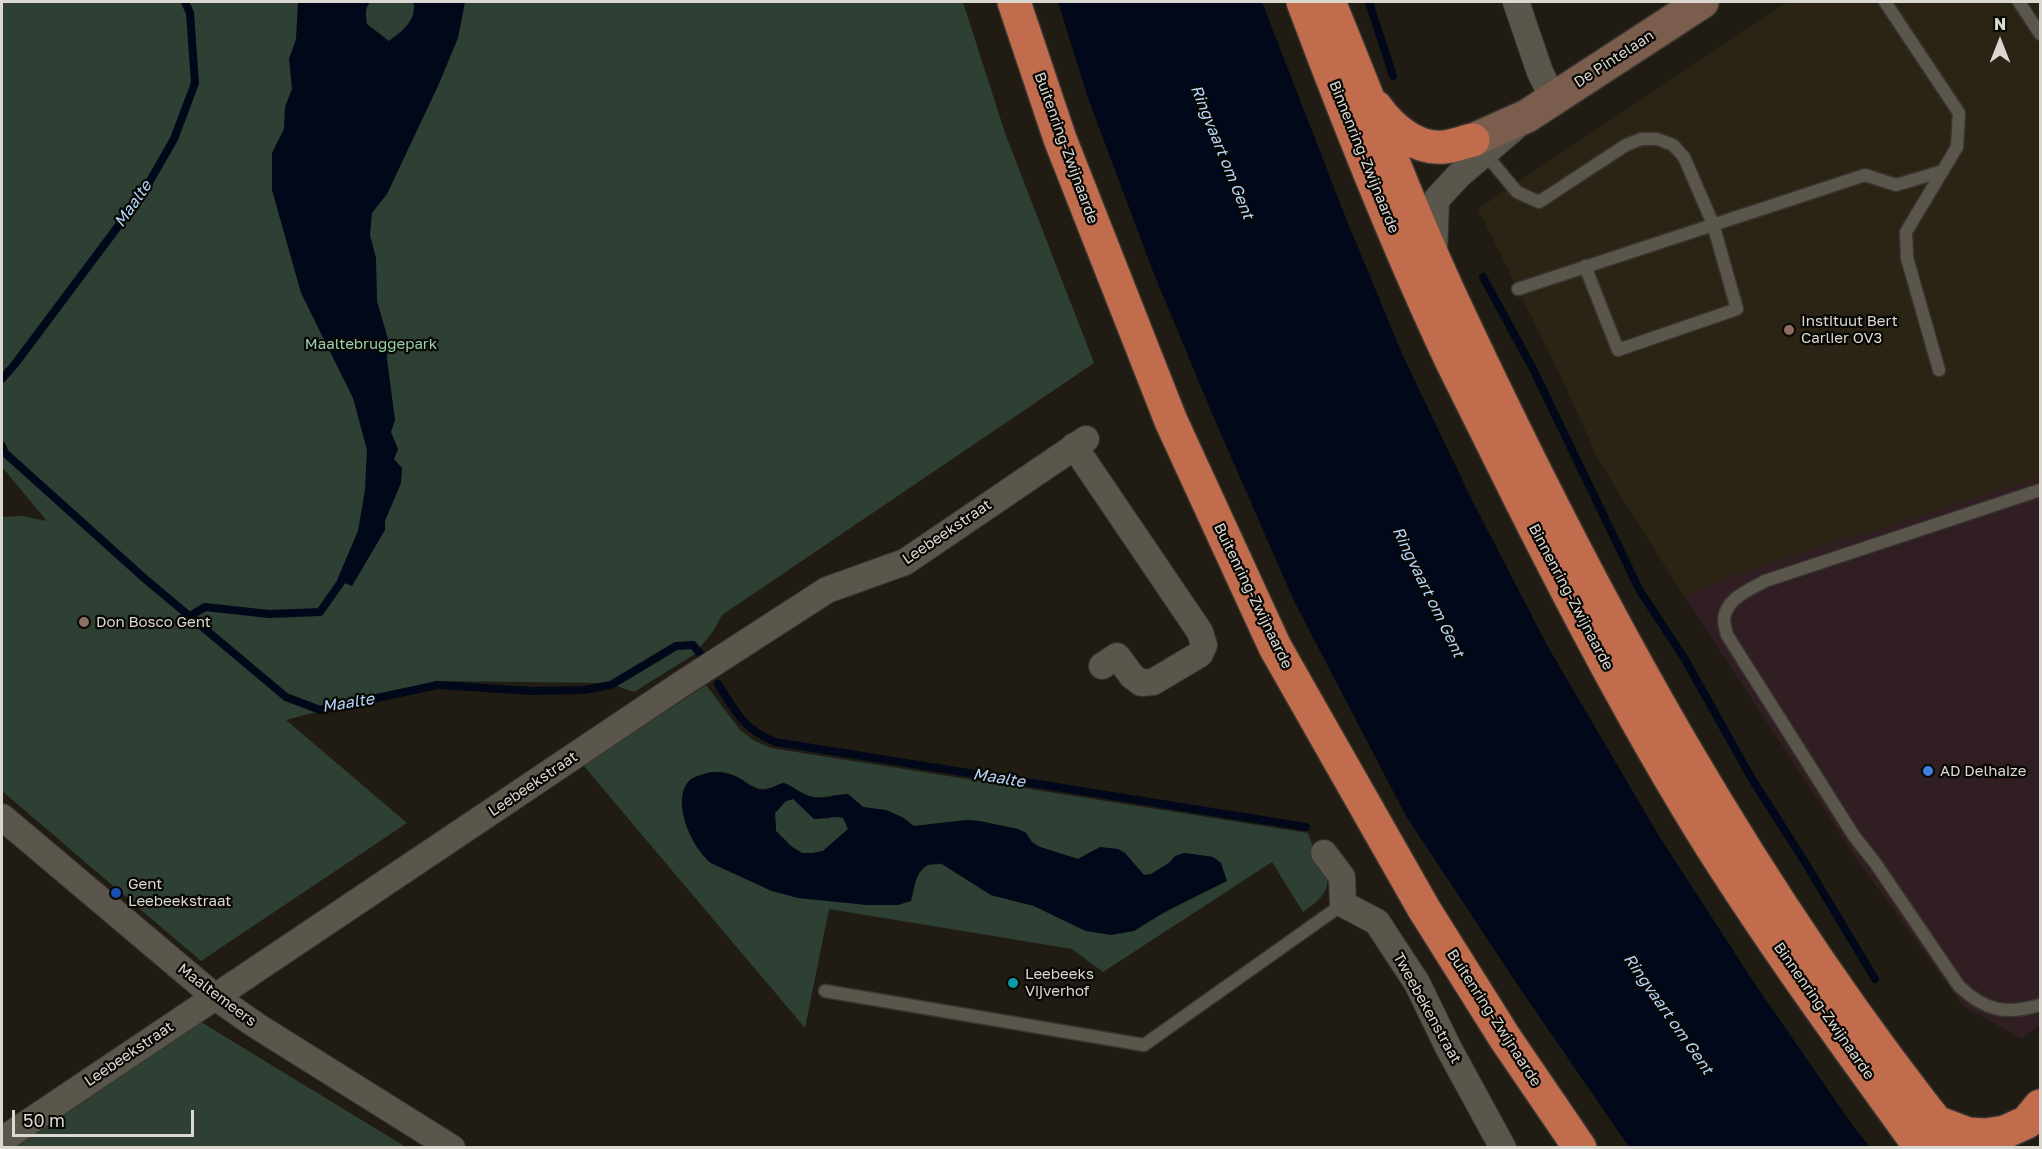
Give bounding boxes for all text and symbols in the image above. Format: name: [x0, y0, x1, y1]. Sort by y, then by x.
north arrow: [1970, 12, 2030, 72]
text: N: [1994, 14, 2006, 34]
street label: De Pintelaan: [1571, 27, 1657, 91]
street label: Buitenring-Zwijnaarde: [1030, 70, 1102, 226]
street label: Binnenring-Zwijnaarde: [1325, 78, 1403, 236]
water label: Ringvaart om Gent: [1186, 82, 1258, 222]
water label: Maalte: [110, 177, 156, 231]
place label: Instituut Bert Carlier OV3: [1801, 312, 1898, 347]
marker: Instituut Bert Carlier OV3: [1782, 323, 1796, 337]
park label: Maaltebruggepark: [305, 335, 437, 353]
street label: Leebeekstraat: [899, 496, 995, 568]
street label: Buitenring-Zwijnaarde: [1210, 520, 1296, 672]
street label: Binnenring-Zwijnaarde: [1525, 521, 1617, 673]
water label: Ringvaart om Gent: [1388, 524, 1468, 660]
place label: Don Bosco Gent: [96, 613, 211, 631]
marker: Don Bosco Gent: [77, 615, 91, 629]
water label: Maalte: [321, 689, 375, 717]
street label: Leebeekstraat: [485, 748, 581, 820]
place label: AD Delhaize: [1940, 762, 2026, 780]
water label: Maalte: [972, 764, 1026, 792]
marker: AD Delhaize: [1921, 764, 1935, 778]
place label: Gent Leebeekstraat: [128, 875, 231, 910]
marker: Gent Leebeekstraat: [109, 886, 123, 900]
street label: Binnenring-Zwijnaarde: [1770, 939, 1878, 1083]
street label: Buitenring-Zwijnaarde: [1443, 946, 1545, 1090]
street label: Tweebekenstraat: [1389, 949, 1465, 1067]
water label: Ringvaart om Gent: [1619, 950, 1717, 1078]
street label: Maaltemeers: [174, 960, 260, 1030]
place label: Leebeeks Vijverhof: [1025, 965, 1094, 1000]
marker: Leebeeks Vijverhof: [1006, 976, 1020, 990]
street label: Leebeekstraat: [81, 1018, 177, 1090]
scale bar: [15, 1098, 196, 1136]
text: 50 m: [23, 1109, 65, 1131]

